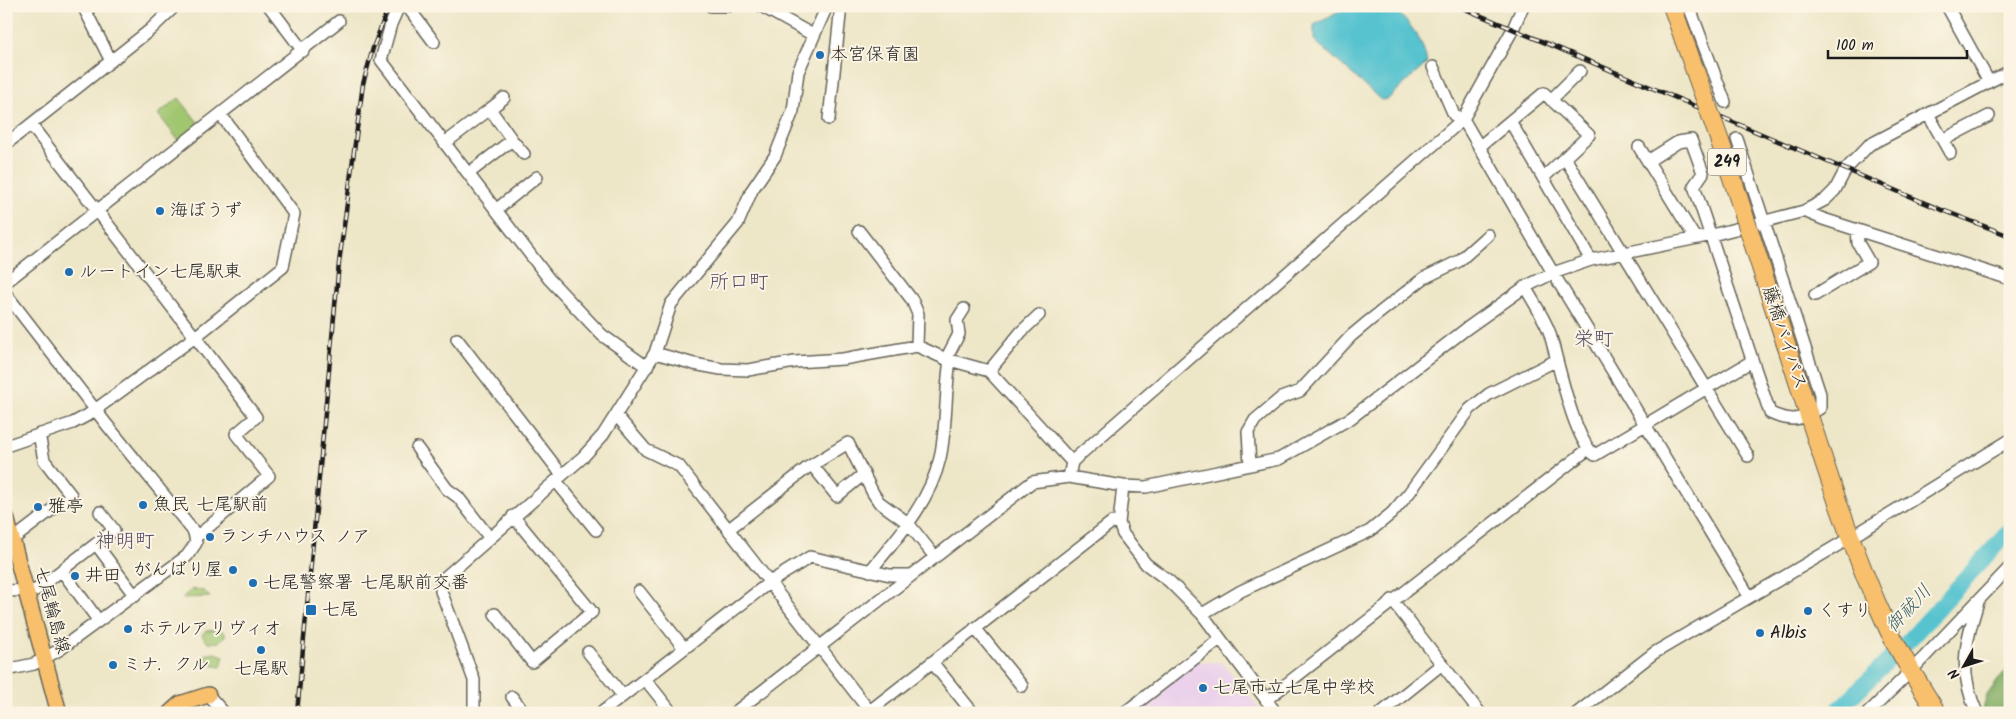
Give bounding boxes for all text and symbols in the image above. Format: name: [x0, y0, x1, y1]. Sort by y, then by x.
scale bar: [1828, 28, 1967, 60]
text: 100 m: [1836, 34, 1874, 58]
place label: 本宮保育園: [830, 41, 920, 70]
marker: 本宮保育園: [814, 49, 826, 61]
road number: 249: [1708, 148, 1746, 176]
place label: 海ぼうず: [170, 197, 242, 226]
marker: 海ぼうず: [154, 205, 166, 217]
place label: ルートイン七尾駅東: [79, 258, 242, 287]
marker: ルートイン七尾駅東: [63, 266, 75, 278]
district label: 所口町: [709, 267, 769, 299]
street label: 藤橋バイパス: [1754, 282, 1814, 394]
district label: 栄町: [1574, 324, 1614, 356]
place label: 魚民 七尾駅前: [153, 491, 268, 520]
place label: 雅亭: [48, 493, 84, 522]
marker: 魚民 七尾駅前: [137, 499, 149, 511]
marker: 雅亭: [32, 501, 44, 513]
place label: ランチハウス ノア: [220, 523, 371, 552]
district label: 神明町: [95, 526, 155, 558]
marker: ランチハウス ノア: [204, 531, 216, 543]
place label: がんばり屋: [133, 556, 223, 585]
place label: 井田: [85, 562, 121, 591]
street label: 七尾輪島線: [25, 563, 77, 657]
marker: がんばり屋: [227, 564, 239, 576]
place label: 七尾警察署 七尾駅前交番: [263, 569, 468, 598]
marker: 井田: [69, 570, 81, 582]
marker: 七尾警察署 七尾駅前交番: [247, 577, 259, 589]
water label: 御祓川: [1879, 578, 1939, 640]
place label: 七尾: [322, 596, 358, 625]
place label: くすり: [1818, 597, 1872, 626]
marker: 七尾: [304, 603, 318, 617]
marker: くすり: [1802, 605, 1814, 617]
place label: ホテルアリヴィオ: [138, 615, 281, 644]
place label: Albis: [1770, 619, 1807, 648]
marker: ホテルアリヴィオ: [122, 623, 134, 635]
marker: Albis: [1754, 627, 1766, 639]
north arrow: [1938, 642, 1988, 692]
marker: 七尾駅: [255, 644, 267, 656]
place label: ミナ．クル: [123, 651, 209, 680]
place label: 七尾駅: [234, 655, 288, 684]
marker: ミナ．クル: [107, 659, 119, 671]
text: N: [1943, 663, 1966, 684]
place label: 七尾市立七尾中学校: [1213, 674, 1375, 703]
marker: 七尾市立七尾中学校: [1197, 682, 1209, 694]

